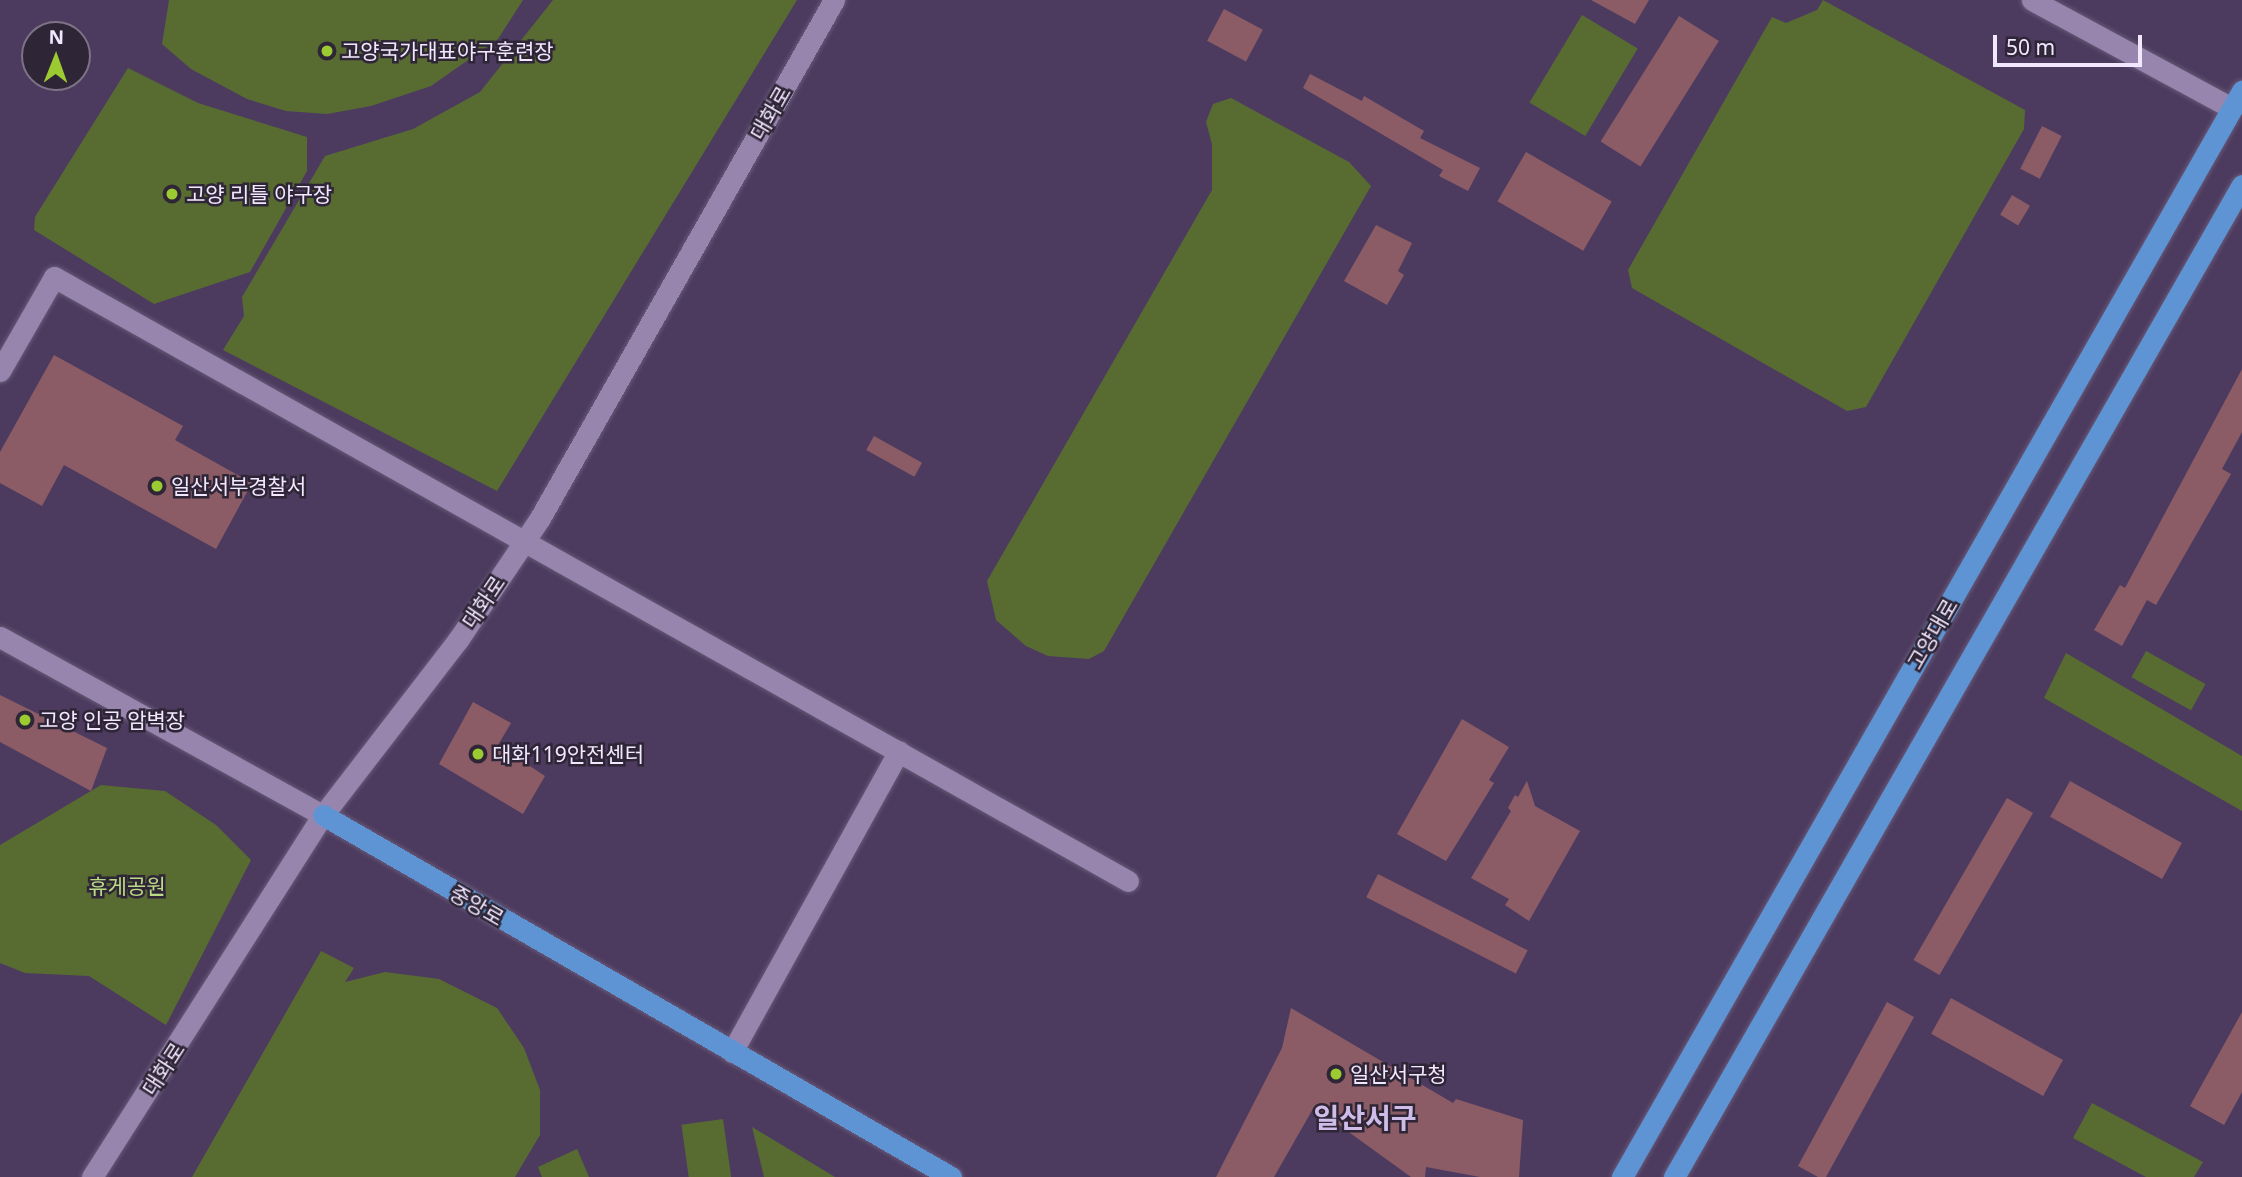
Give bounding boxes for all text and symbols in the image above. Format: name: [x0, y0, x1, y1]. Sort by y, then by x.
north arrow: [21, 21, 91, 91]
scale bar: [1997, 21, 2146, 65]
text: N: [48, 24, 64, 50]
text: 50 m: [2006, 33, 2055, 61]
place label: 고양국가대표야구훈련장: [341, 38, 554, 64]
marker: 고양국가대표야구훈련장: [319, 43, 335, 59]
street label: 대화로: [745, 82, 795, 144]
place label: 고양 리틀 야구장: [186, 181, 332, 207]
marker: 고양 리틀 야구장: [164, 186, 180, 202]
place label: 일산서부경찰서: [171, 473, 306, 499]
marker: 일산서부경찰서: [149, 478, 165, 494]
street label: 대화로: [456, 571, 510, 633]
street label: 고양대로: [1902, 594, 1962, 674]
place label: 고양 인공 암벽장: [39, 707, 185, 733]
marker: 고양 인공 암벽장: [17, 712, 33, 728]
place label: 대화119안전센터: [492, 741, 644, 767]
marker: 대화119안전센터: [470, 746, 486, 762]
park label: 휴게공원: [88, 873, 166, 899]
street label: 중앙로: [446, 880, 508, 930]
street label: 대화로: [137, 1038, 189, 1100]
place label: 일산서구청: [1350, 1061, 1447, 1087]
marker: 일산서구청: [1328, 1066, 1344, 1082]
district label: 일산서구: [1313, 1100, 1417, 1134]

